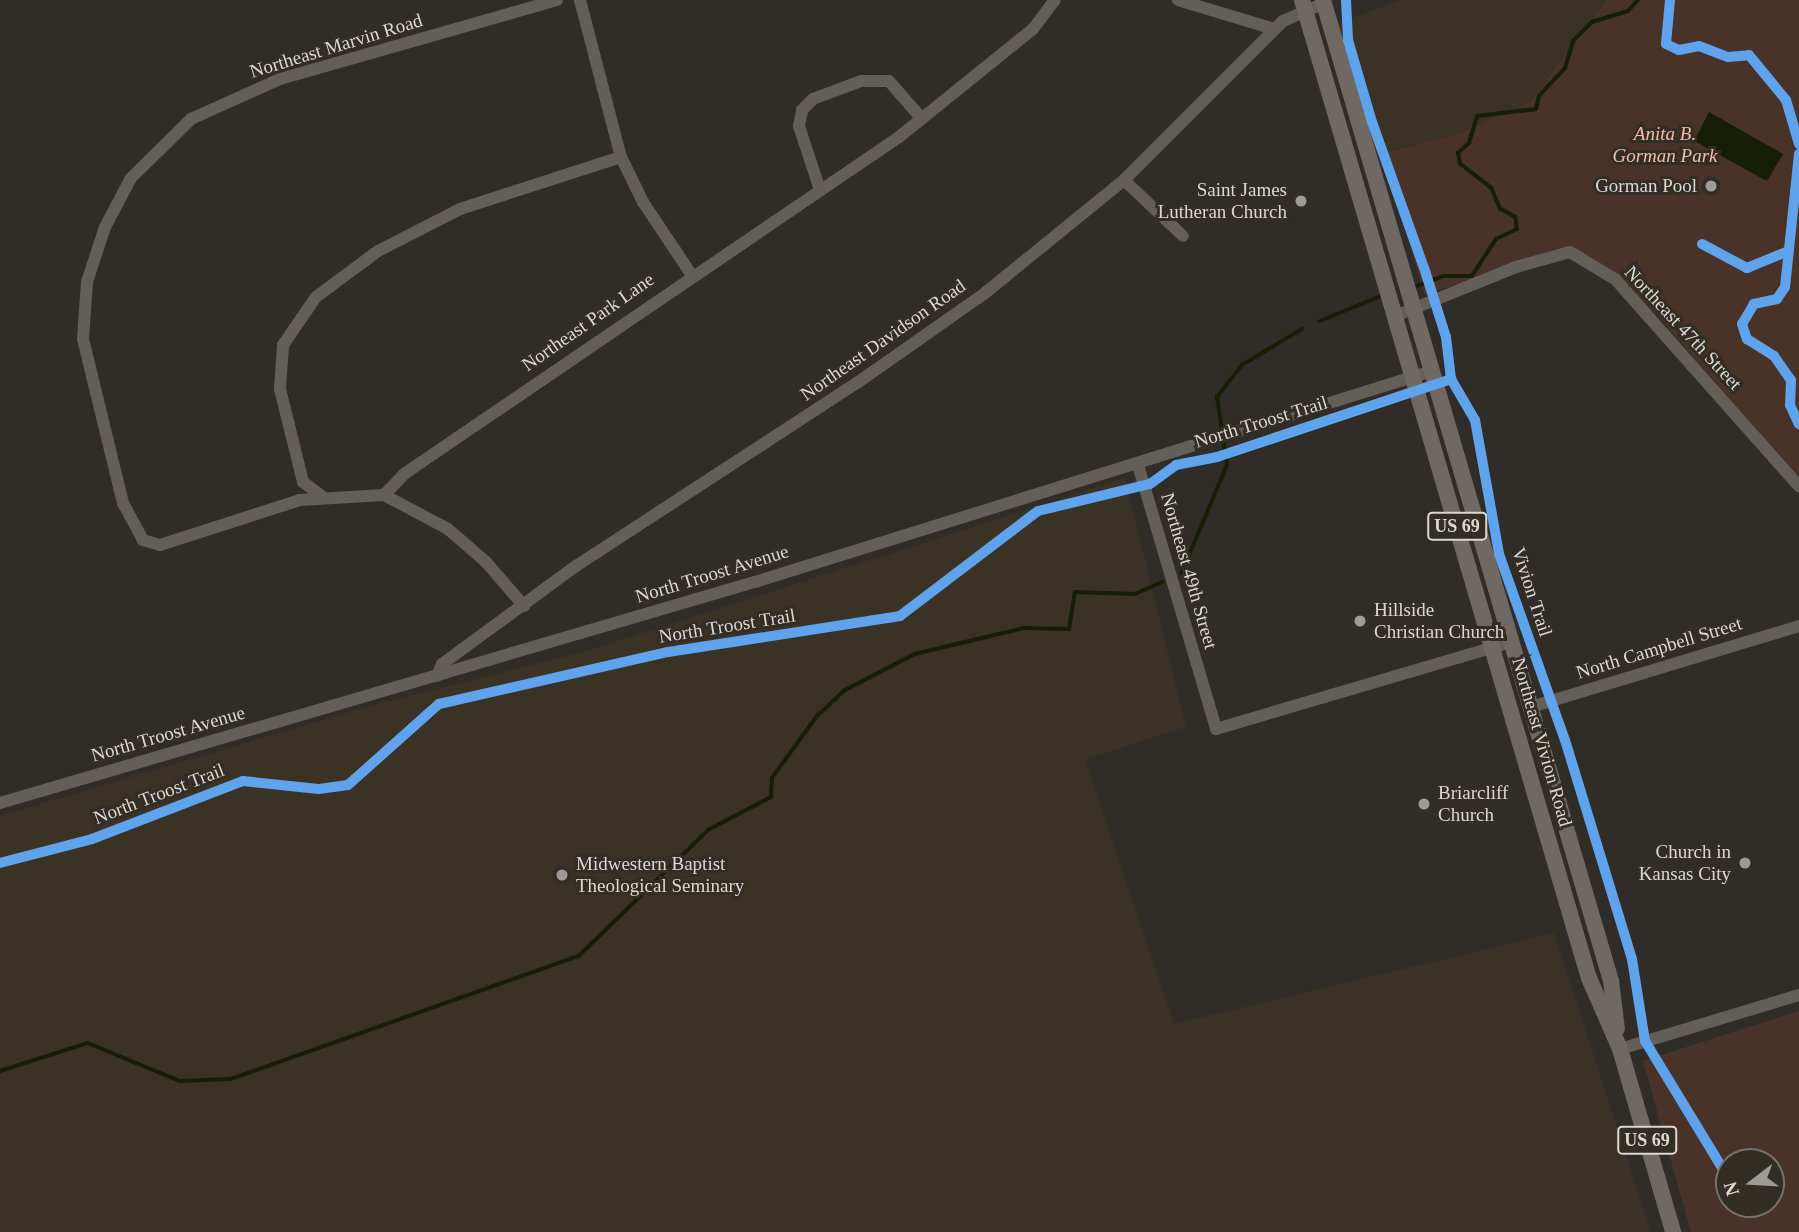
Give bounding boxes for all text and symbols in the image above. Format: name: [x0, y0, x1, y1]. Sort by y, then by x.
street label: Northeast Marvin Road: [247, 9, 425, 83]
park label: Anita B. Gorman Park: [1612, 123, 1718, 167]
place label: Gorman Pool: [1595, 175, 1697, 197]
marker: Gorman Pool: [1703, 178, 1719, 194]
place label: Saint James Lutheran Church: [1158, 179, 1287, 223]
marker: Saint James Lutheran Church: [1293, 193, 1309, 209]
street label: Northeast 47th Street: [1620, 261, 1746, 395]
street label: Northeast Park Lane: [517, 268, 659, 376]
street label: Northeast Davidson Road: [796, 274, 970, 406]
street label: North Troost Trail: [1191, 391, 1331, 453]
street label: Northeast 49th Street: [1156, 490, 1222, 652]
road number: US 69: [1426, 512, 1488, 540]
street label: North Troost Avenue: [632, 540, 792, 608]
street label: Vivion Trail: [1507, 544, 1557, 640]
place label: Hillside Christian Church: [1374, 599, 1504, 643]
street label: North Troost Trail: [657, 604, 797, 648]
street label: North Campbell Street: [1573, 612, 1745, 684]
marker: Hillside Christian Church: [1352, 613, 1368, 629]
street label: Northeast Vivion Road: [1507, 655, 1577, 829]
street label: North Troost Avenue: [88, 701, 248, 767]
street label: North Troost Trail: [90, 758, 228, 830]
place label: Briarcliff Church: [1438, 782, 1508, 826]
marker: Briarcliff Church: [1416, 796, 1432, 812]
place label: Church in Kansas City: [1639, 841, 1731, 885]
place label: Midwestern Baptist Theological Seminary: [576, 853, 744, 897]
marker: Church in Kansas City: [1737, 855, 1753, 871]
marker: Midwestern Baptist Theological Seminary: [554, 867, 570, 883]
road number: US 69: [1616, 1126, 1678, 1154]
north arrow: [1715, 1148, 1785, 1218]
text: N: [1719, 1179, 1743, 1198]

